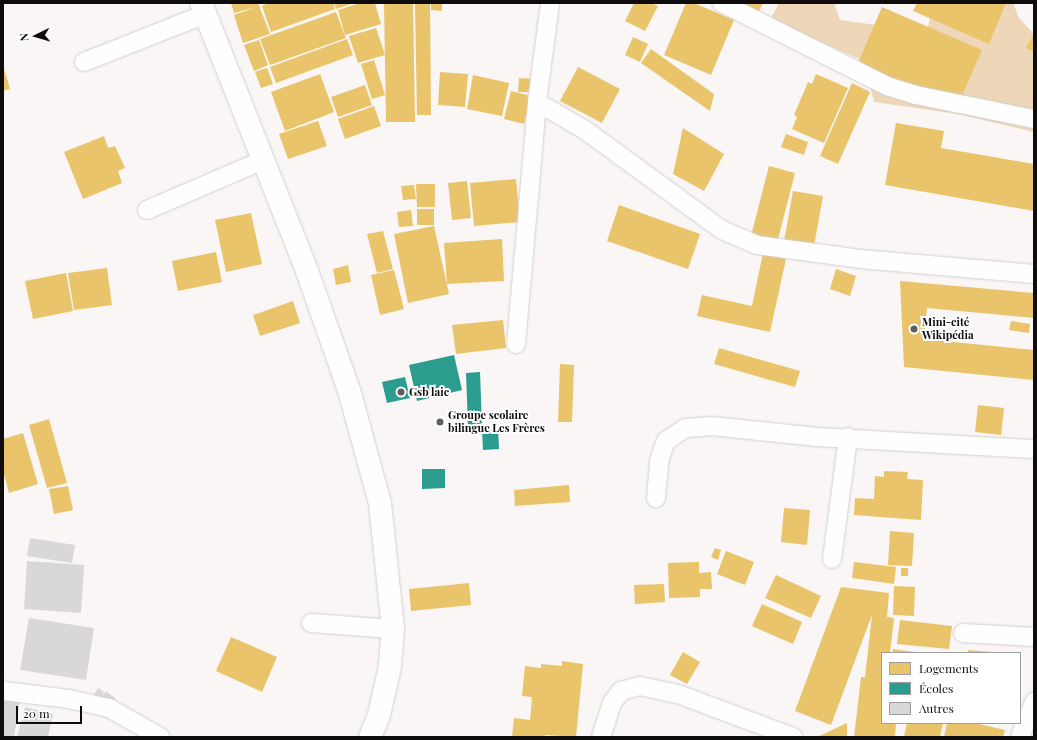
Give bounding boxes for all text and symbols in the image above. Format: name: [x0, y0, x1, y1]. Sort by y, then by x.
north arrow: [16, 16, 56, 56]
text: N: [16, 32, 31, 42]
place label: Mini-cité Wikipédia: [922, 316, 974, 342]
marker: Mini-cité Wikipédia: [909, 324, 919, 334]
place label: Gsb laic: [409, 385, 449, 399]
marker: Gsb laic: [396, 387, 406, 397]
place label: Groupe scolaire bilingue Les Frères: [448, 409, 545, 435]
marker: Groupe scolaire bilingue Les Frères: [435, 417, 445, 427]
legend: [881, 652, 1021, 724]
text: Logements: [919, 660, 978, 676]
text: Écoles: [919, 680, 953, 696]
scale bar: [18, 698, 84, 724]
text: Autres: [919, 700, 954, 716]
text: 20 m: [23, 705, 50, 721]

